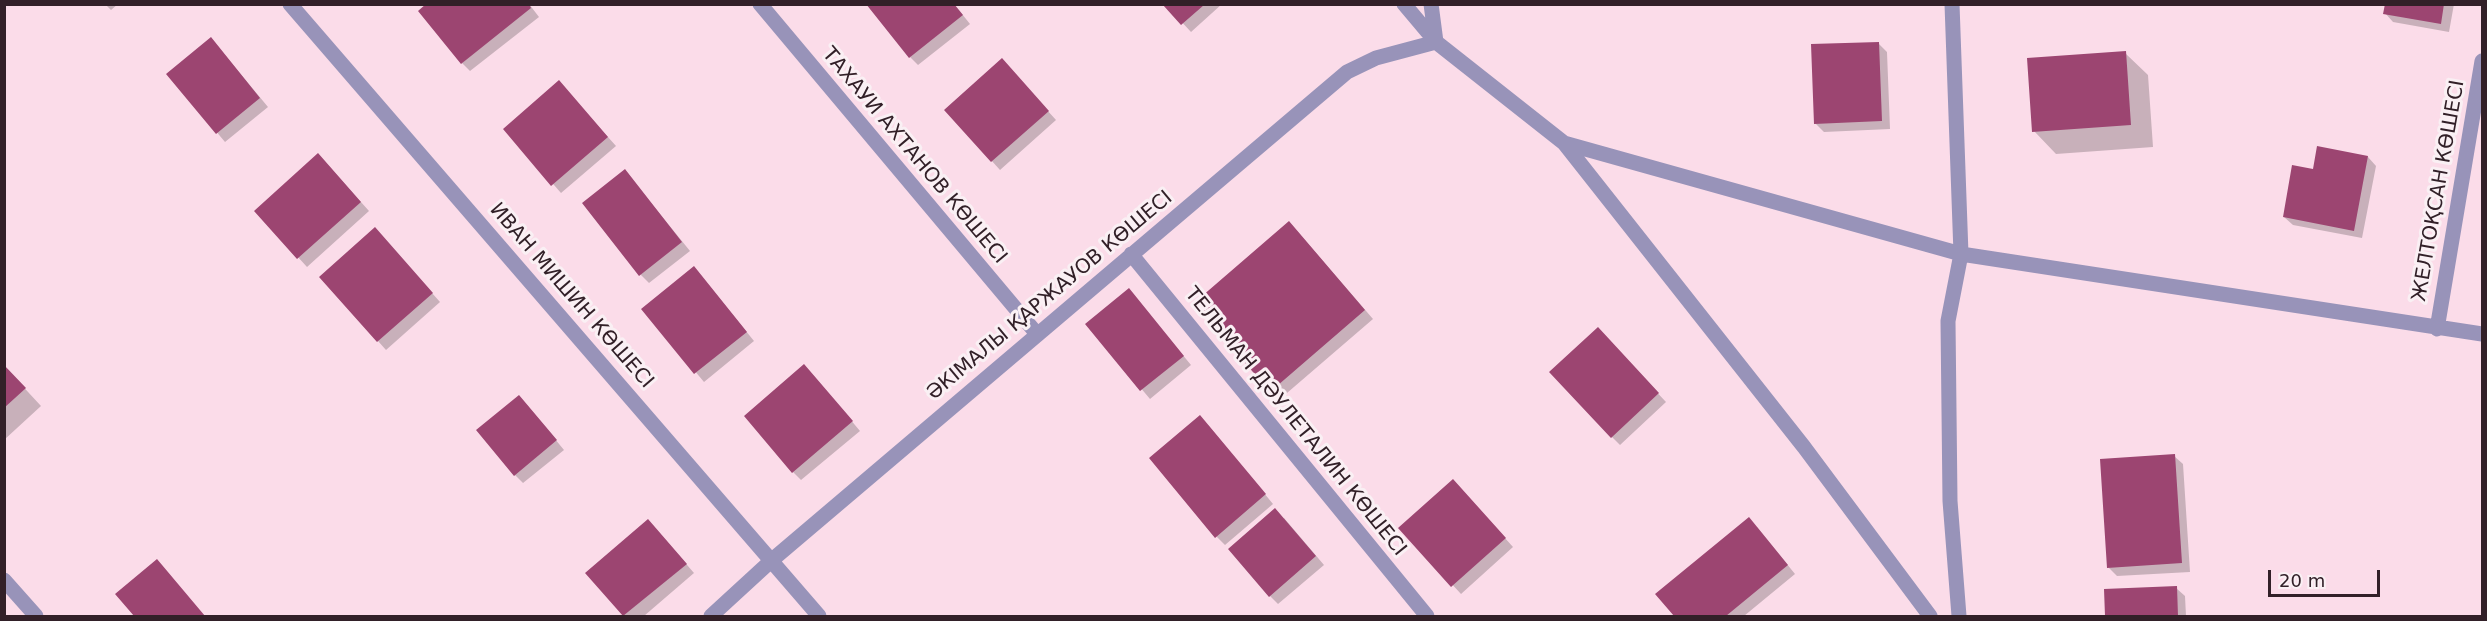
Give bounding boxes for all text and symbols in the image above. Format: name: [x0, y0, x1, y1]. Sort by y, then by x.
street label: ТАХАУИ АХТАНОВ КӨШЕСІ: [817, 43, 1011, 269]
street label: ЖЕЛТОҚСАН КӨШЕСІ: [2408, 78, 2470, 304]
street label: ӘКІМАЛЫ ҚАРЖАУОВ КӨШЕСІ: [922, 186, 1178, 406]
street label: ИВАН МИШИН КӨШЕСІ: [484, 198, 658, 394]
street label: ТЕЛЬМАН ДӘУЛЕТАЛИН КӨШЕСІ: [1179, 283, 1411, 561]
scale bar: [2271, 558, 2384, 596]
text: 20 m: [2279, 570, 2325, 591]

